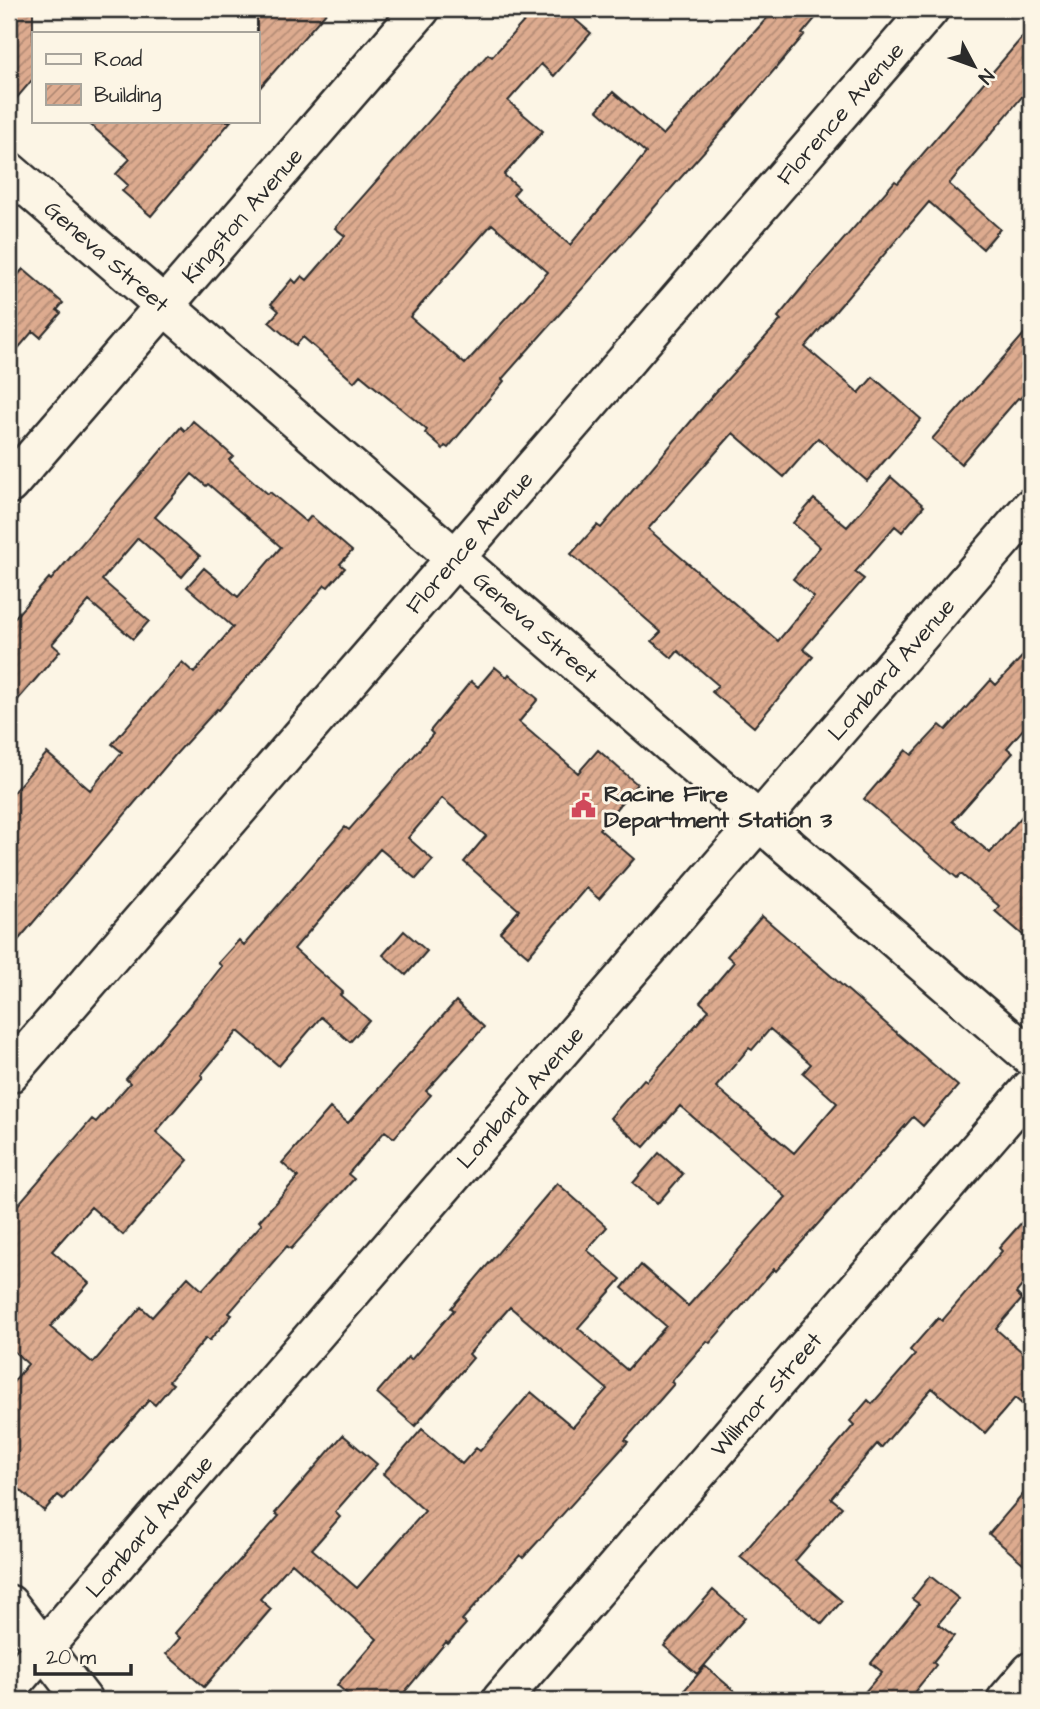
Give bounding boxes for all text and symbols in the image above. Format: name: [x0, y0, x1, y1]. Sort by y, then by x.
legend: [32, 32, 259, 122]
north arrow: [939, 32, 1009, 102]
street label: Florence Avenue: [770, 35, 912, 192]
text: Road: [94, 45, 142, 74]
text: N: [972, 63, 1000, 90]
text: Building: [94, 81, 162, 112]
street label: Kingston Avenue: [175, 141, 311, 291]
street label: Geneva Street: [37, 193, 176, 320]
street label: Florence Avenue: [399, 464, 541, 621]
street label: Geneva Street: [466, 564, 605, 691]
street label: Lombard Avenue: [821, 591, 963, 748]
place label: Racine Fire Department Station 3: [604, 778, 832, 836]
public building icon: Racine Fire Department Station 3: [570, 792, 598, 820]
street label: Lombard Avenue: [450, 1019, 592, 1176]
street label: Willmor Street: [703, 1325, 830, 1464]
street label: Lombard Avenue: [79, 1448, 221, 1605]
scale bar: [35, 1632, 131, 1676]
text: 20 m: [46, 1643, 97, 1672]

